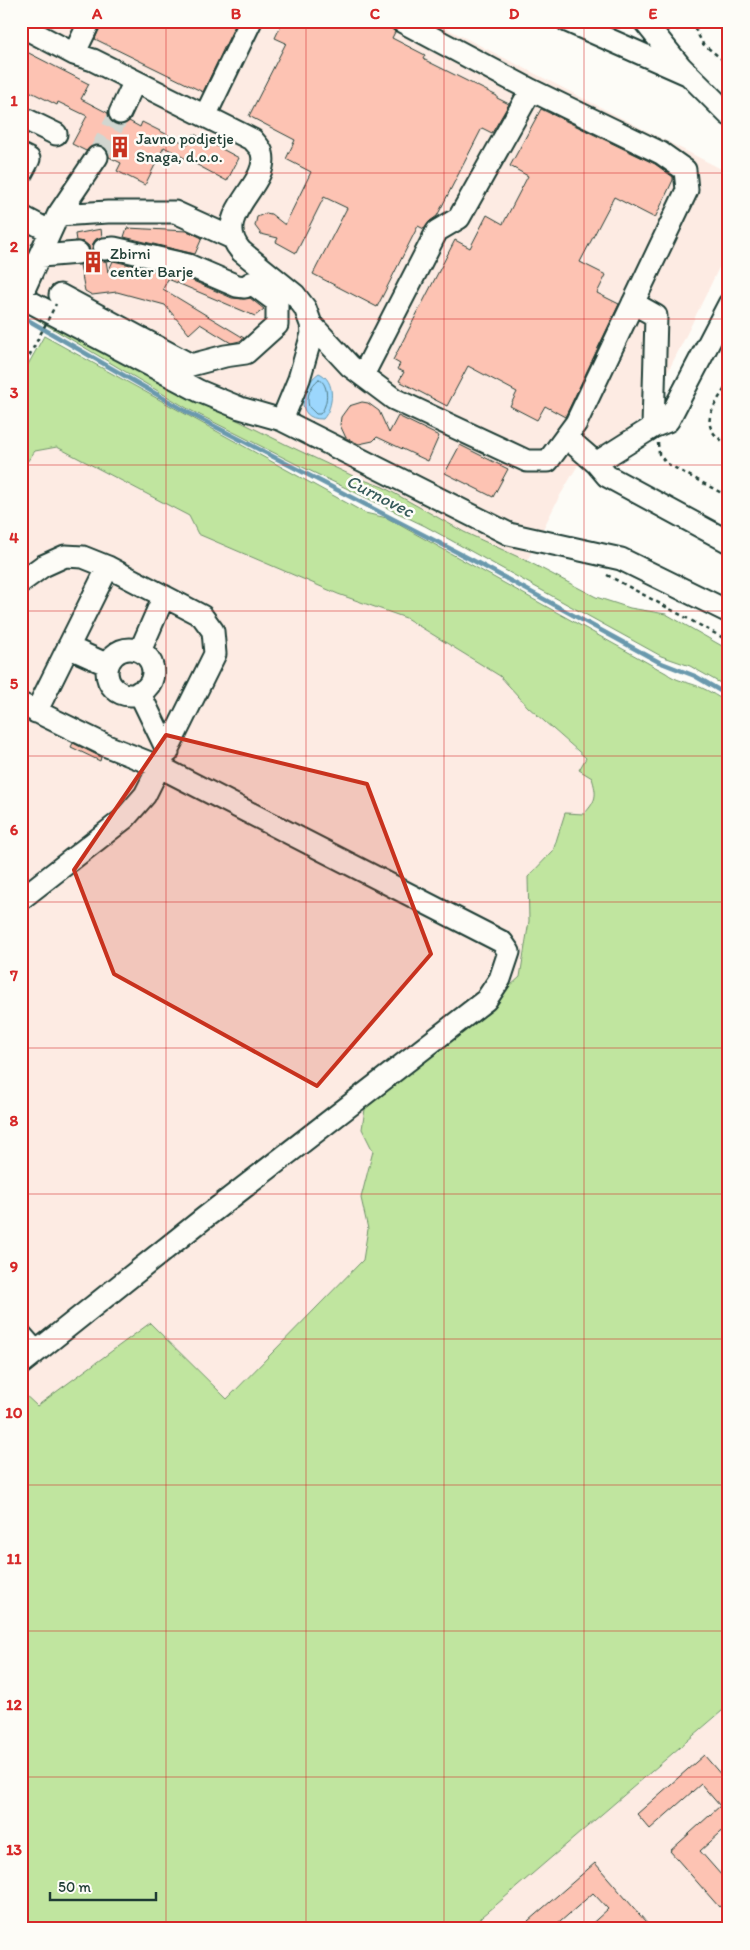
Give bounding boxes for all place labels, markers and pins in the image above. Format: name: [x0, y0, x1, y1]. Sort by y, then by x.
place label: Javno podjetje Snaga, d.o.o.: [136, 129, 234, 166]
building icon: Javno podjetje Snaga, d.o.o.: [107, 134, 133, 160]
place label: Zbirni center Barje: [110, 244, 194, 281]
building icon: Zbirni center Barje: [80, 249, 106, 275]

